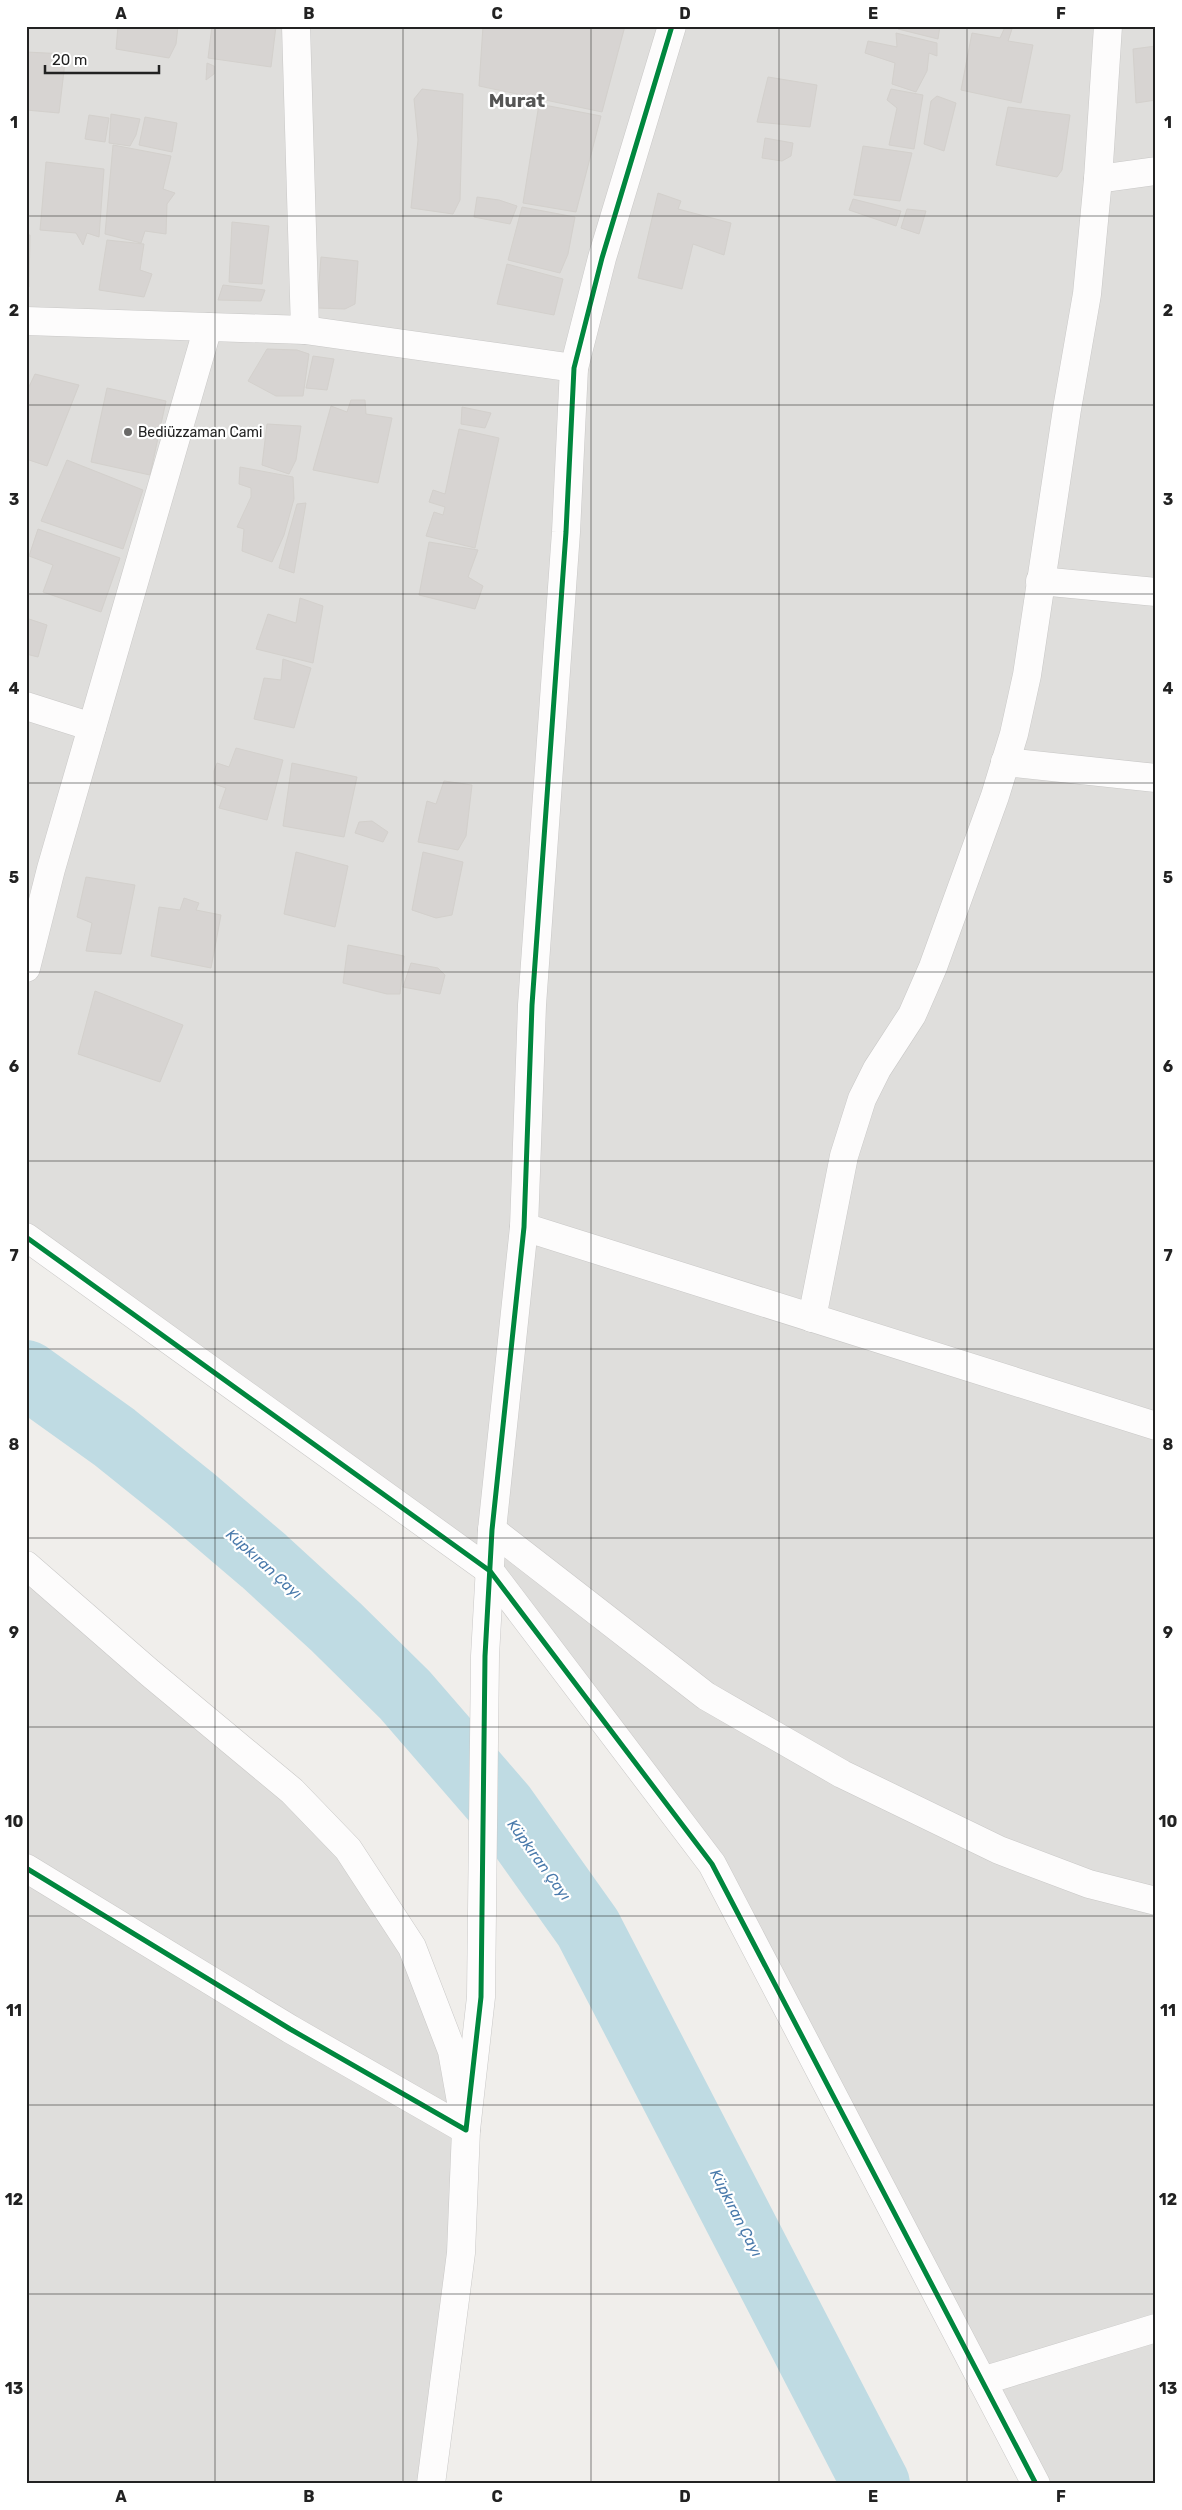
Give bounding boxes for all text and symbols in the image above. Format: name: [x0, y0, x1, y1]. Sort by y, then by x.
text: A: [115, 4, 127, 23]
text: B: [303, 4, 315, 23]
text: C: [491, 4, 503, 23]
text: D: [679, 4, 691, 23]
text: E: [868, 4, 878, 23]
text: F: [1056, 4, 1066, 23]
scale bar: [45, 42, 159, 74]
text: 20 m: [52, 51, 87, 69]
district label: Murat: [489, 89, 545, 112]
text: 1: [10, 113, 18, 132]
text: 1: [1164, 113, 1172, 132]
text: 2: [9, 301, 19, 320]
text: 2: [1163, 301, 1173, 320]
place label: Bediüzzaman Cami: [138, 424, 262, 441]
marker: Bediüzzaman Cami: [122, 426, 134, 438]
text: 3: [9, 490, 19, 509]
text: 3: [1163, 490, 1173, 509]
text: 4: [9, 679, 20, 698]
text: 4: [1163, 679, 1174, 698]
text: 5: [9, 868, 19, 887]
text: 5: [1163, 868, 1173, 887]
text: 6: [9, 1057, 19, 1076]
text: 6: [1163, 1057, 1173, 1076]
text: 7: [9, 1246, 19, 1265]
text: 7: [1163, 1246, 1173, 1265]
text: 8: [9, 1435, 20, 1454]
text: 8: [1163, 1435, 1174, 1454]
water label: Küpkıran Çayı: [222, 1525, 306, 1603]
text: 9: [9, 1623, 19, 1642]
text: 9: [1163, 1623, 1173, 1642]
text: 10: [5, 1812, 24, 1831]
text: 10: [1159, 1812, 1178, 1831]
water label: Küpkıran Çayı: [504, 1816, 575, 1904]
text: 11: [6, 2001, 22, 2020]
text: 11: [1160, 2001, 1176, 2020]
water label: Küpkıran Çayı: [706, 2166, 766, 2260]
text: 12: [5, 2190, 23, 2209]
text: 12: [1159, 2190, 1177, 2209]
text: 13: [5, 2379, 23, 2398]
text: 13: [1159, 2379, 1177, 2398]
text: A: [115, 2487, 127, 2506]
text: B: [303, 2487, 315, 2506]
text: C: [491, 2487, 503, 2506]
text: D: [679, 2487, 691, 2506]
text: E: [868, 2487, 878, 2506]
text: F: [1056, 2487, 1066, 2506]

